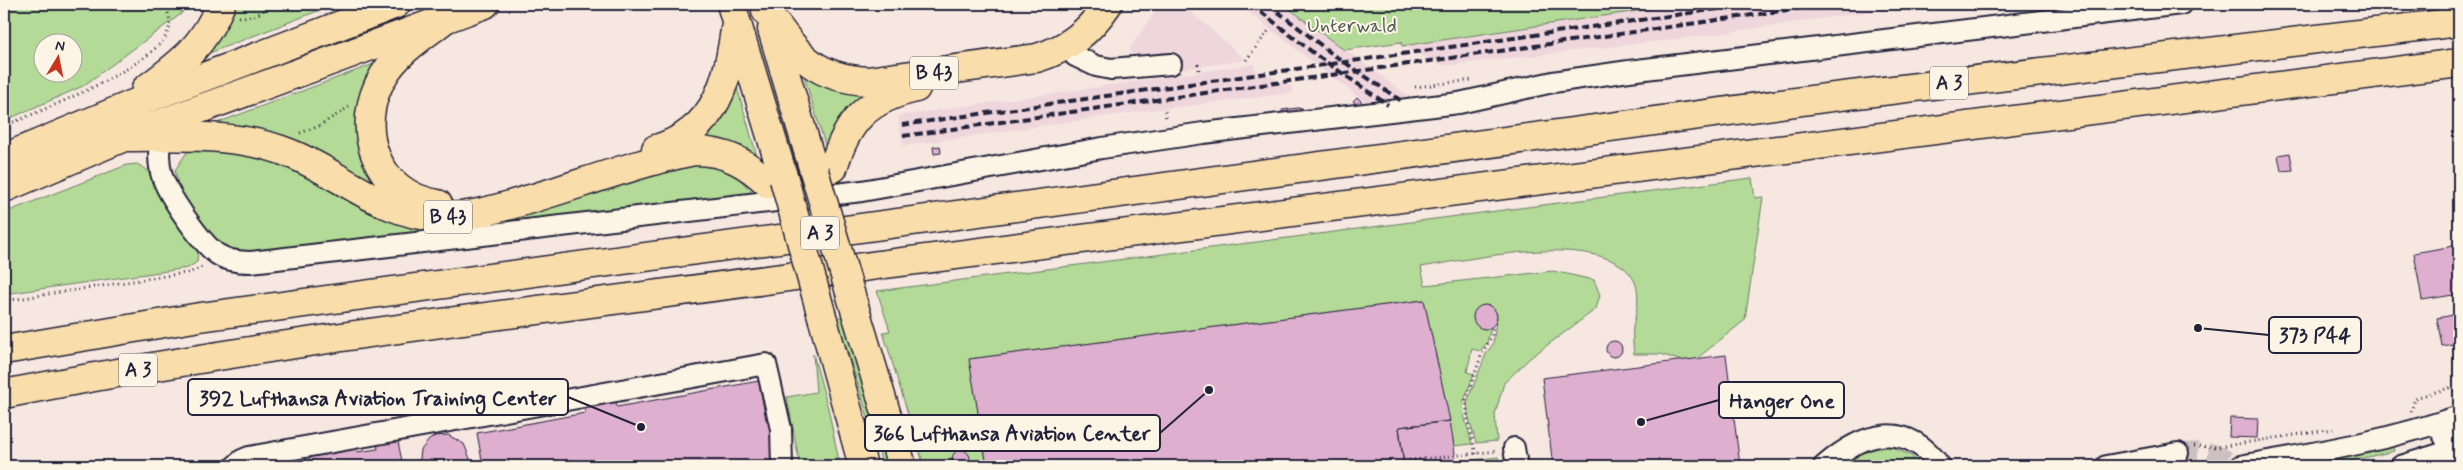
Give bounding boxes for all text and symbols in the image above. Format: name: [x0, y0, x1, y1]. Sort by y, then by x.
park label: Unterwald: [1307, 13, 1397, 40]
north arrow: [32, 32, 82, 82]
text: N: [54, 37, 66, 56]
road number: B 43: [910, 56, 958, 90]
road number: A 3: [1930, 66, 1968, 100]
road number: B 43: [424, 200, 472, 233]
road number: A 3: [801, 217, 839, 250]
callout: 373 P44: [2269, 317, 2361, 353]
text: 373 P44: [2279, 322, 2351, 350]
road number: A 3: [119, 354, 157, 386]
callout: 392 Lufthansa Aviation Training Center: [188, 379, 568, 415]
callout: Hanger One: [1719, 382, 1844, 418]
text: 392 Lufthansa Aviation Training Center: [199, 385, 557, 415]
text: Hanger One: [1729, 388, 1835, 418]
callout: 366 Lufthansa Aviation Center: [865, 415, 1160, 451]
text: 366 Lufthansa Aviation Center: [874, 420, 1152, 448]

